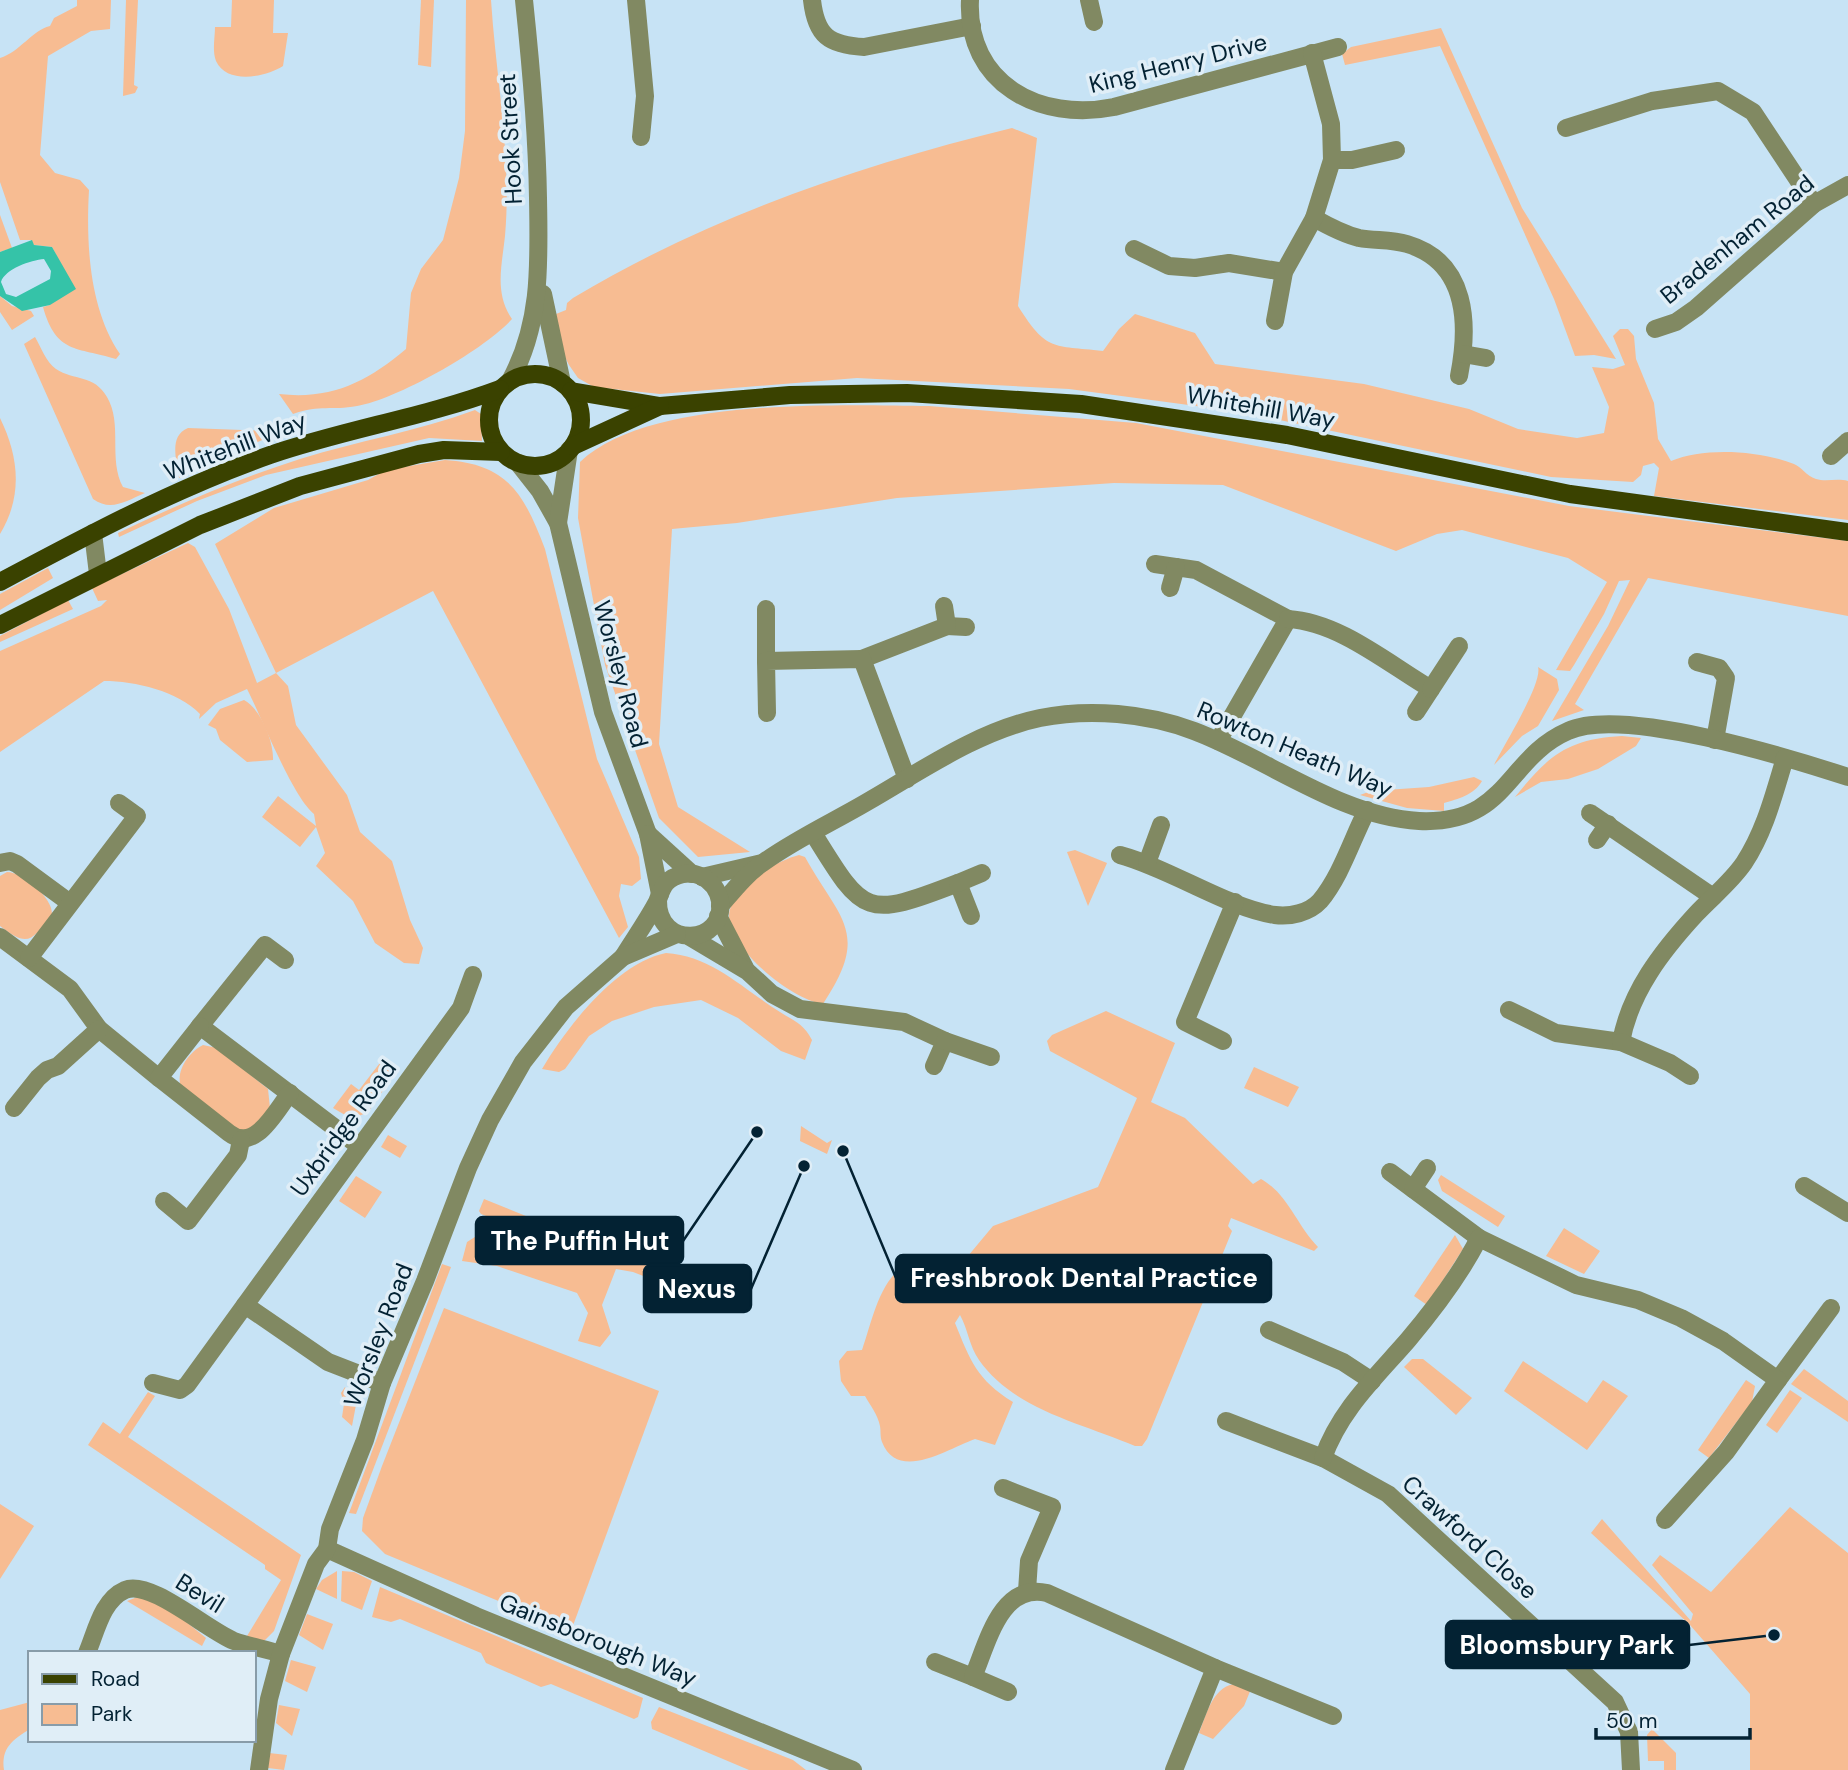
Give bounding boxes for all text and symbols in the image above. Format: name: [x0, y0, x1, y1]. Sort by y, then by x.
street label: King Henry Drive: [1086, 26, 1270, 100]
street label: Hook Street: [491, 73, 529, 205]
street label: Bradenham Road: [1654, 167, 1820, 311]
street label: Whitehill Way: [1184, 379, 1338, 435]
street label: Whitehill Way: [159, 405, 311, 487]
street label: Worsley Road: [586, 597, 656, 751]
street label: Rowton Heath Way: [1193, 694, 1397, 804]
street label: Uxbridge Road: [283, 1054, 403, 1202]
callout: The Puffin Hut: [476, 1217, 683, 1264]
text: The Puffin Hut: [491, 1224, 669, 1258]
callout: Freshbrook Dental Practice: [896, 1255, 1271, 1302]
street label: Worsley Road: [336, 1259, 420, 1411]
text: Freshbrook Dental Practice: [910, 1261, 1258, 1295]
callout: Nexus: [644, 1265, 751, 1312]
text: Nexus: [658, 1272, 736, 1306]
street label: Crawford Close: [1396, 1468, 1544, 1606]
street label: Bevil: [170, 1566, 230, 1620]
street label: Gainsborough Way: [495, 1586, 701, 1694]
callout: Bloomsbury Park: [1446, 1621, 1689, 1668]
text: Bloomsbury Park: [1459, 1628, 1675, 1662]
legend: [28, 1651, 256, 1742]
text: Road: [91, 1665, 140, 1693]
scale bar: [1596, 1696, 1750, 1740]
text: Park: [91, 1700, 133, 1728]
text: 50 m: [1606, 1707, 1657, 1735]

